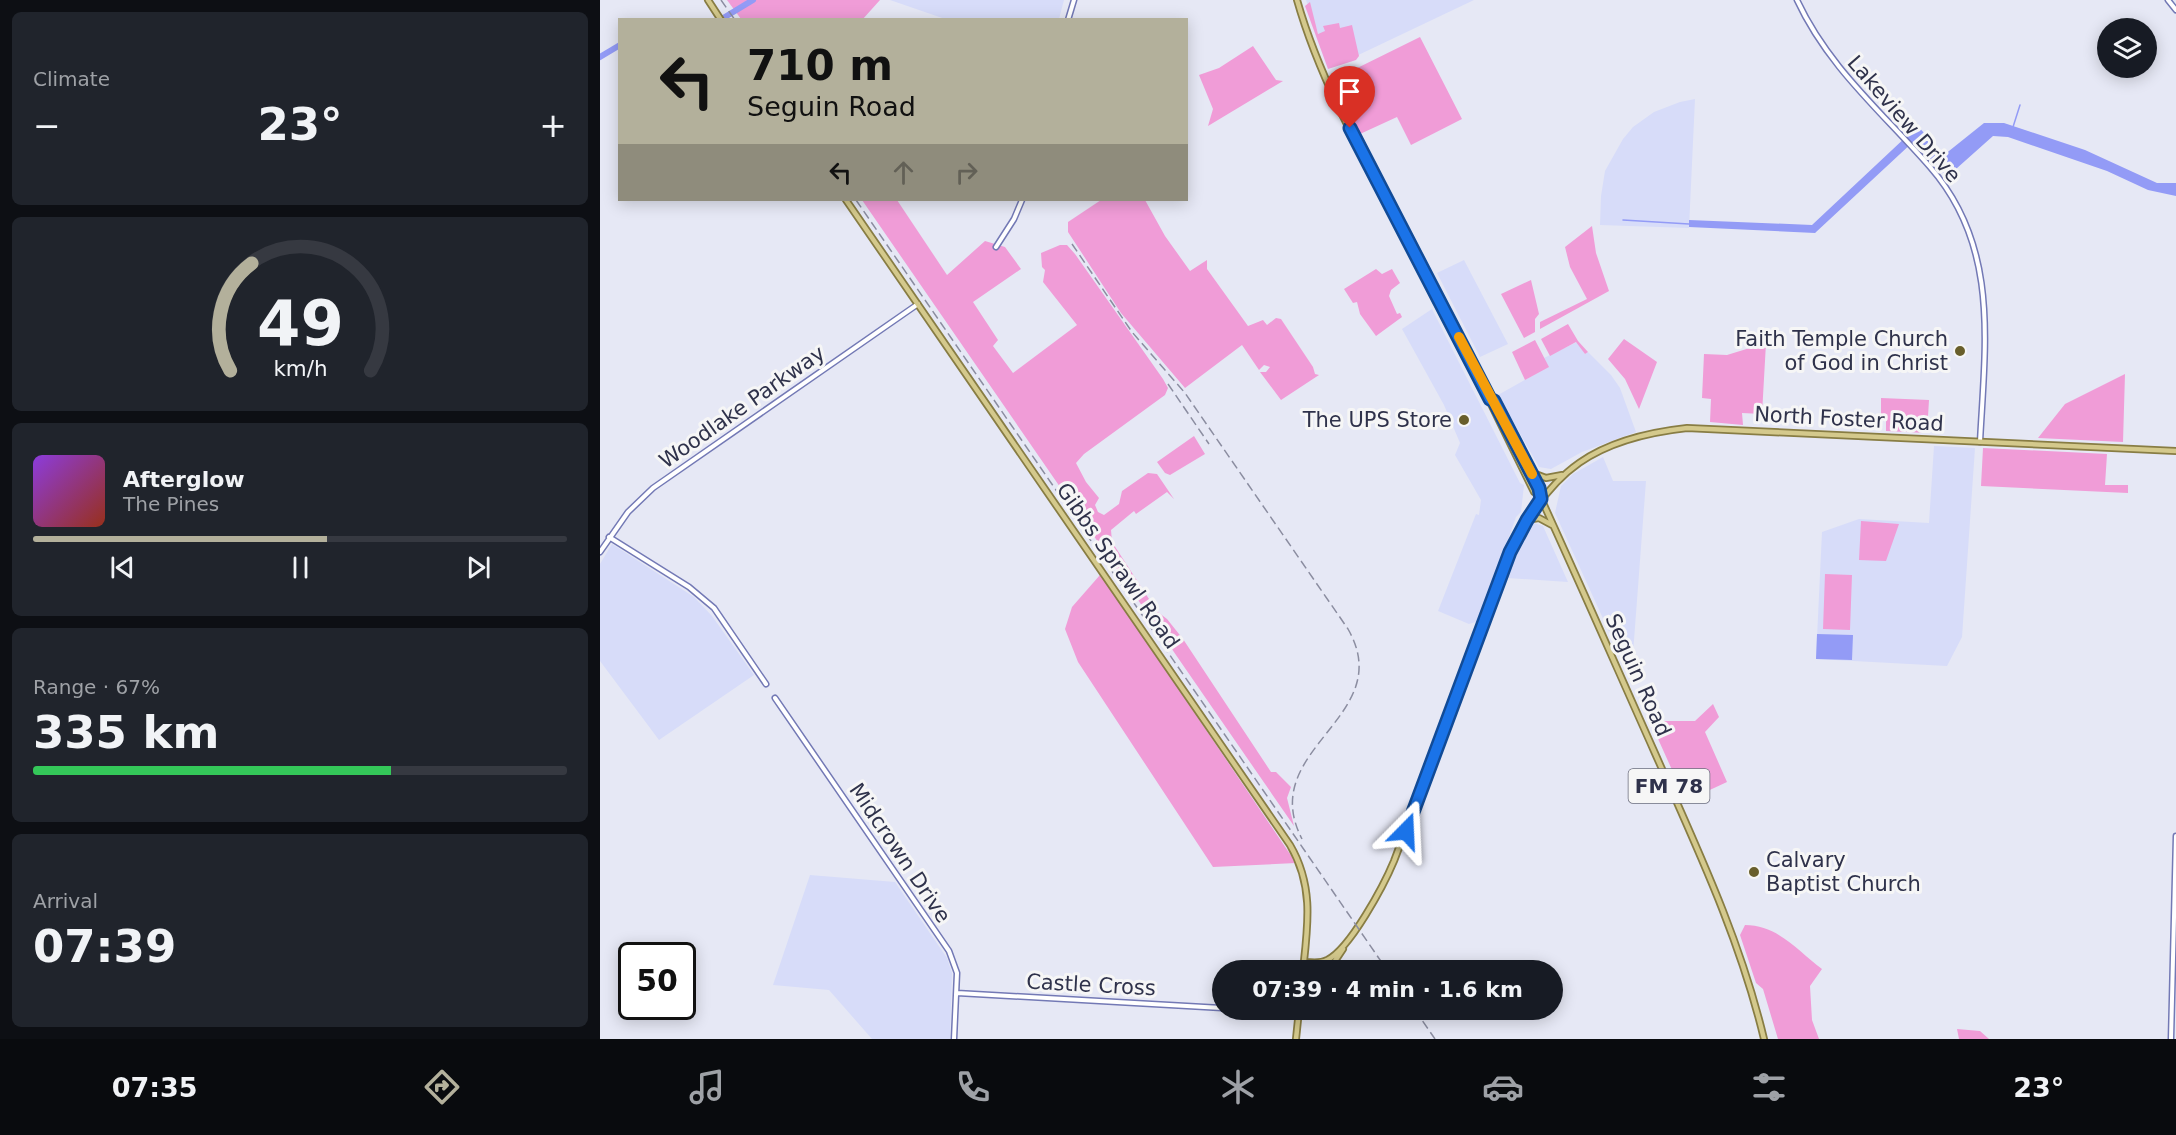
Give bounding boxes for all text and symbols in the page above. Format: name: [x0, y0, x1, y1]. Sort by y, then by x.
map controls: [2097, 18, 2157, 78]
button: layers: [2097, 18, 2157, 78]
text: 710 m: [747, 41, 893, 90]
icon: left: [648, 42, 726, 120]
street label: Lakeview Drive: [1842, 51, 1966, 187]
pin: [1324, 66, 1375, 128]
text: Climate: [33, 67, 110, 91]
icon: arrive: [1333, 75, 1366, 108]
text: Seguin Road: [747, 91, 916, 122]
text: 23°: [257, 98, 343, 151]
text: −: [33, 106, 61, 145]
text: +: [539, 106, 567, 145]
icon: left: [824, 156, 857, 189]
icon: ahead: [887, 156, 920, 189]
icon: right: [950, 156, 983, 189]
text: 49: [257, 287, 343, 360]
place label: Faith Temple Church of God in Christ: [1735, 327, 1948, 375]
street label: Woodlake Parkway: [655, 341, 829, 473]
marker: Faith Temple Church of God in Christ: [1953, 344, 1967, 358]
text: km/h: [273, 357, 327, 382]
street label: North Foster Road: [1754, 402, 1944, 436]
place label: The UPS Store: [1302, 408, 1452, 432]
marker: The UPS Store: [1457, 413, 1471, 427]
text: Afterglow: [123, 467, 245, 492]
street label: Gibbs Sprawl Road: [1052, 478, 1184, 654]
text: The Pines: [123, 492, 219, 516]
icon: previous: [106, 551, 139, 584]
icon: pause: [284, 551, 317, 584]
icon: next: [462, 551, 495, 584]
street label: Seguin Road: [1600, 610, 1676, 740]
text: Range · 67%: [33, 675, 160, 699]
text: 335 km: [33, 706, 219, 759]
road number: FM 78: [1628, 769, 1710, 803]
street label: Midcrown Drive: [844, 779, 956, 927]
position arrow: [1374, 799, 1438, 863]
place label: Calvary Baptist Church: [1766, 848, 1921, 896]
marker: Calvary Baptist Church: [1747, 865, 1761, 879]
text: Arrival: [33, 889, 98, 913]
text: 07:39: [33, 920, 176, 973]
speed limit sign: 50: [618, 942, 696, 1020]
street label: Castle Cross: [1026, 970, 1156, 1000]
text: 07:39 · 4 min · 1.6 km: [1252, 977, 1523, 1002]
icon: directions: [421, 1066, 463, 1108]
icon: music: [686, 1066, 728, 1108]
icon: phone: [952, 1066, 994, 1108]
icon: climate: [1217, 1066, 1259, 1108]
icon: car: [1482, 1066, 1524, 1108]
icon: filters: [1748, 1066, 1790, 1108]
text: 07:35: [112, 1072, 198, 1103]
text: 23°: [2013, 1072, 2064, 1103]

